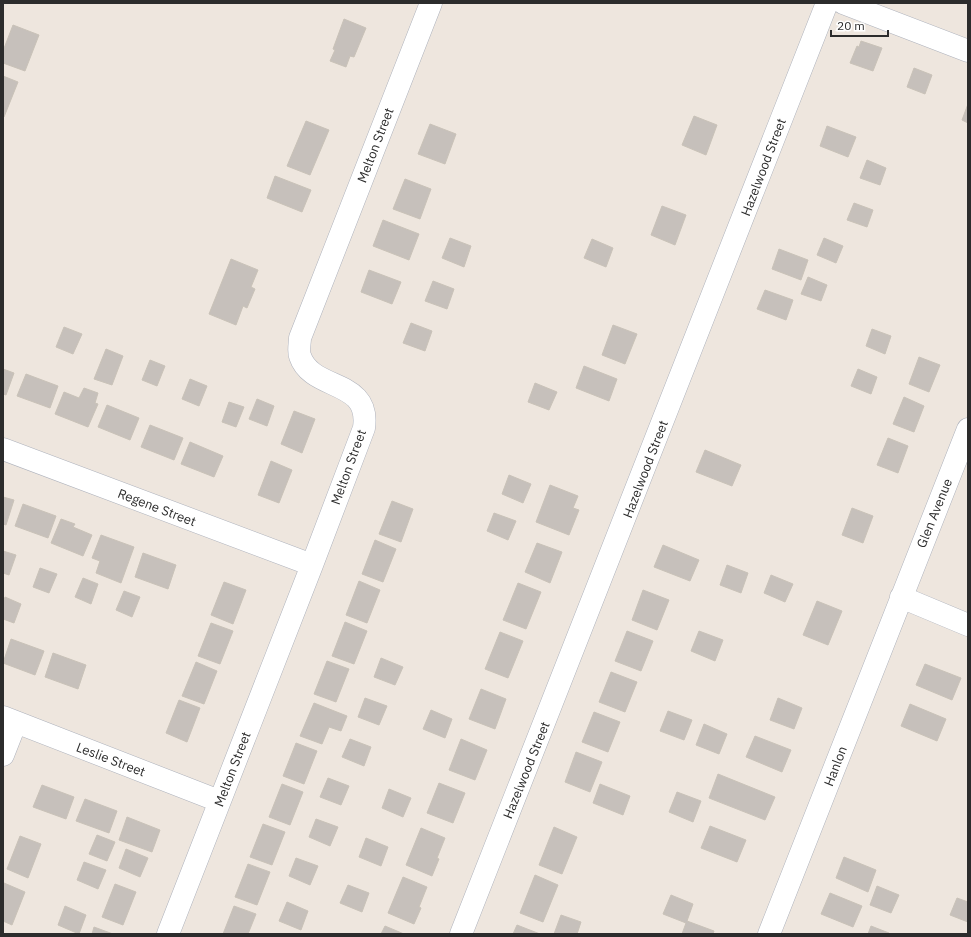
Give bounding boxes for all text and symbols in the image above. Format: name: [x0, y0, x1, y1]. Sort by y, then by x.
scale bar: [831, 12, 888, 38]
text: 20 m: [837, 18, 865, 33]
street label: Melton Street: [353, 105, 398, 185]
street label: Hazelwood Street: [737, 116, 790, 218]
street label: Hazelwood Street: [619, 418, 672, 520]
street label: Melton Street: [327, 427, 370, 507]
street label: Glen Avenue: [913, 476, 956, 550]
street label: Regene Street: [115, 485, 198, 530]
street label: Hazelwood Street: [499, 719, 554, 821]
street label: Melton Street: [210, 729, 255, 809]
street label: Leslie Street: [74, 739, 148, 780]
street label: Hanlon: [820, 744, 851, 789]

